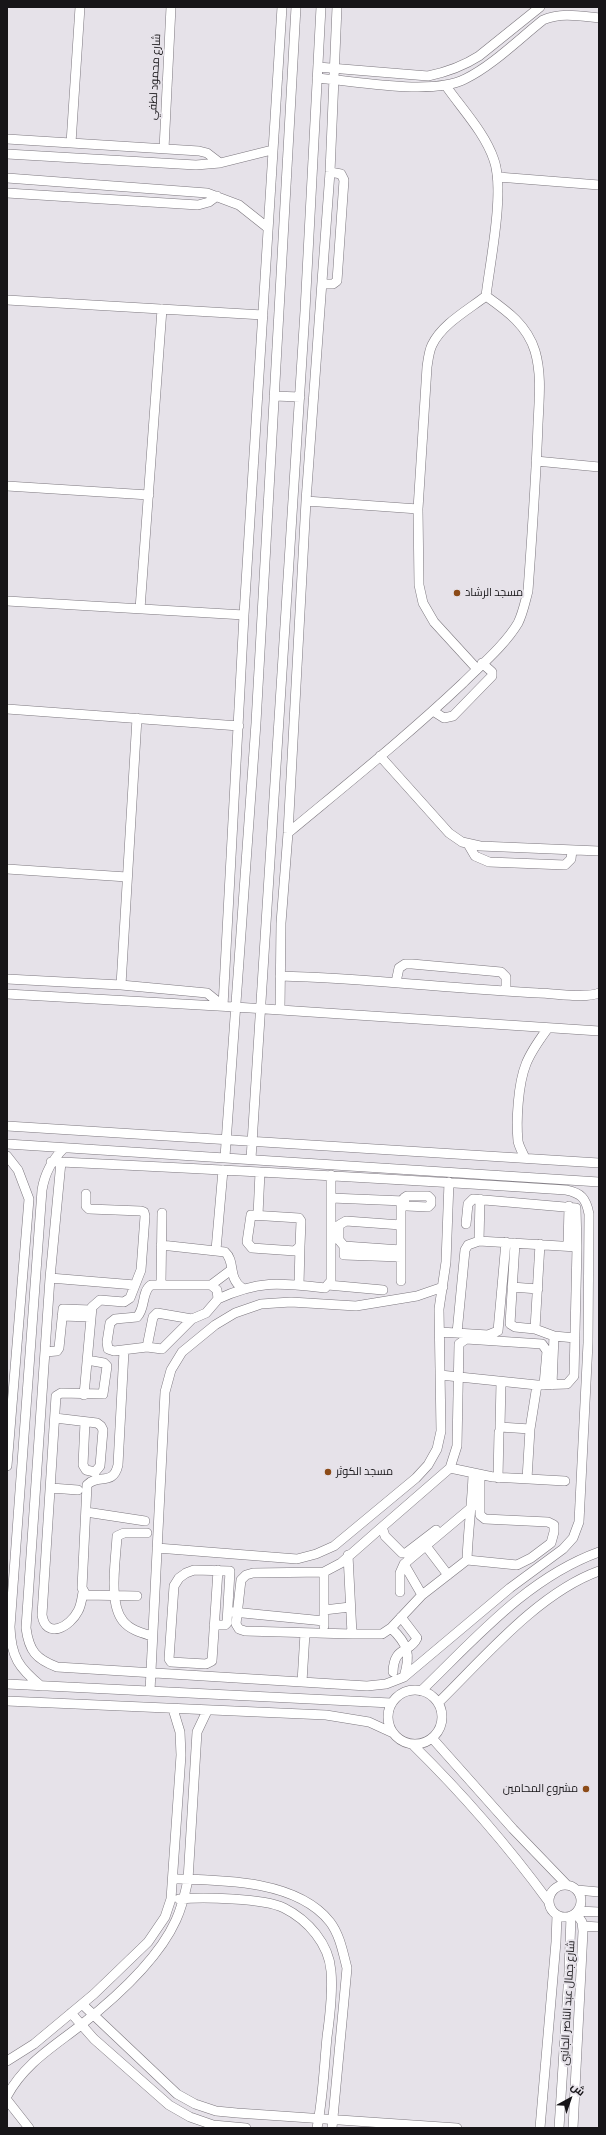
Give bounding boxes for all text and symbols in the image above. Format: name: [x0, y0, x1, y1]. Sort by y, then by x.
street label: شارع محمود لطفي: [146, 33, 164, 121]
place label: مسجد الرشاد: [465, 586, 523, 600]
marker: مسجد الرشاد: [452, 588, 462, 598]
place label: مسجد الكوثر: [336, 1465, 393, 1479]
marker: مسجد الكوثر: [323, 1467, 333, 1477]
place label: مشروع المحامين: [503, 1782, 578, 1796]
marker: مشروع المحامين: [581, 1784, 591, 1794]
street label: شارع جمال عبد الناصر الجانبى: [558, 1940, 578, 2066]
north arrow: [550, 2079, 590, 2119]
text: ش: [568, 2080, 588, 2099]

